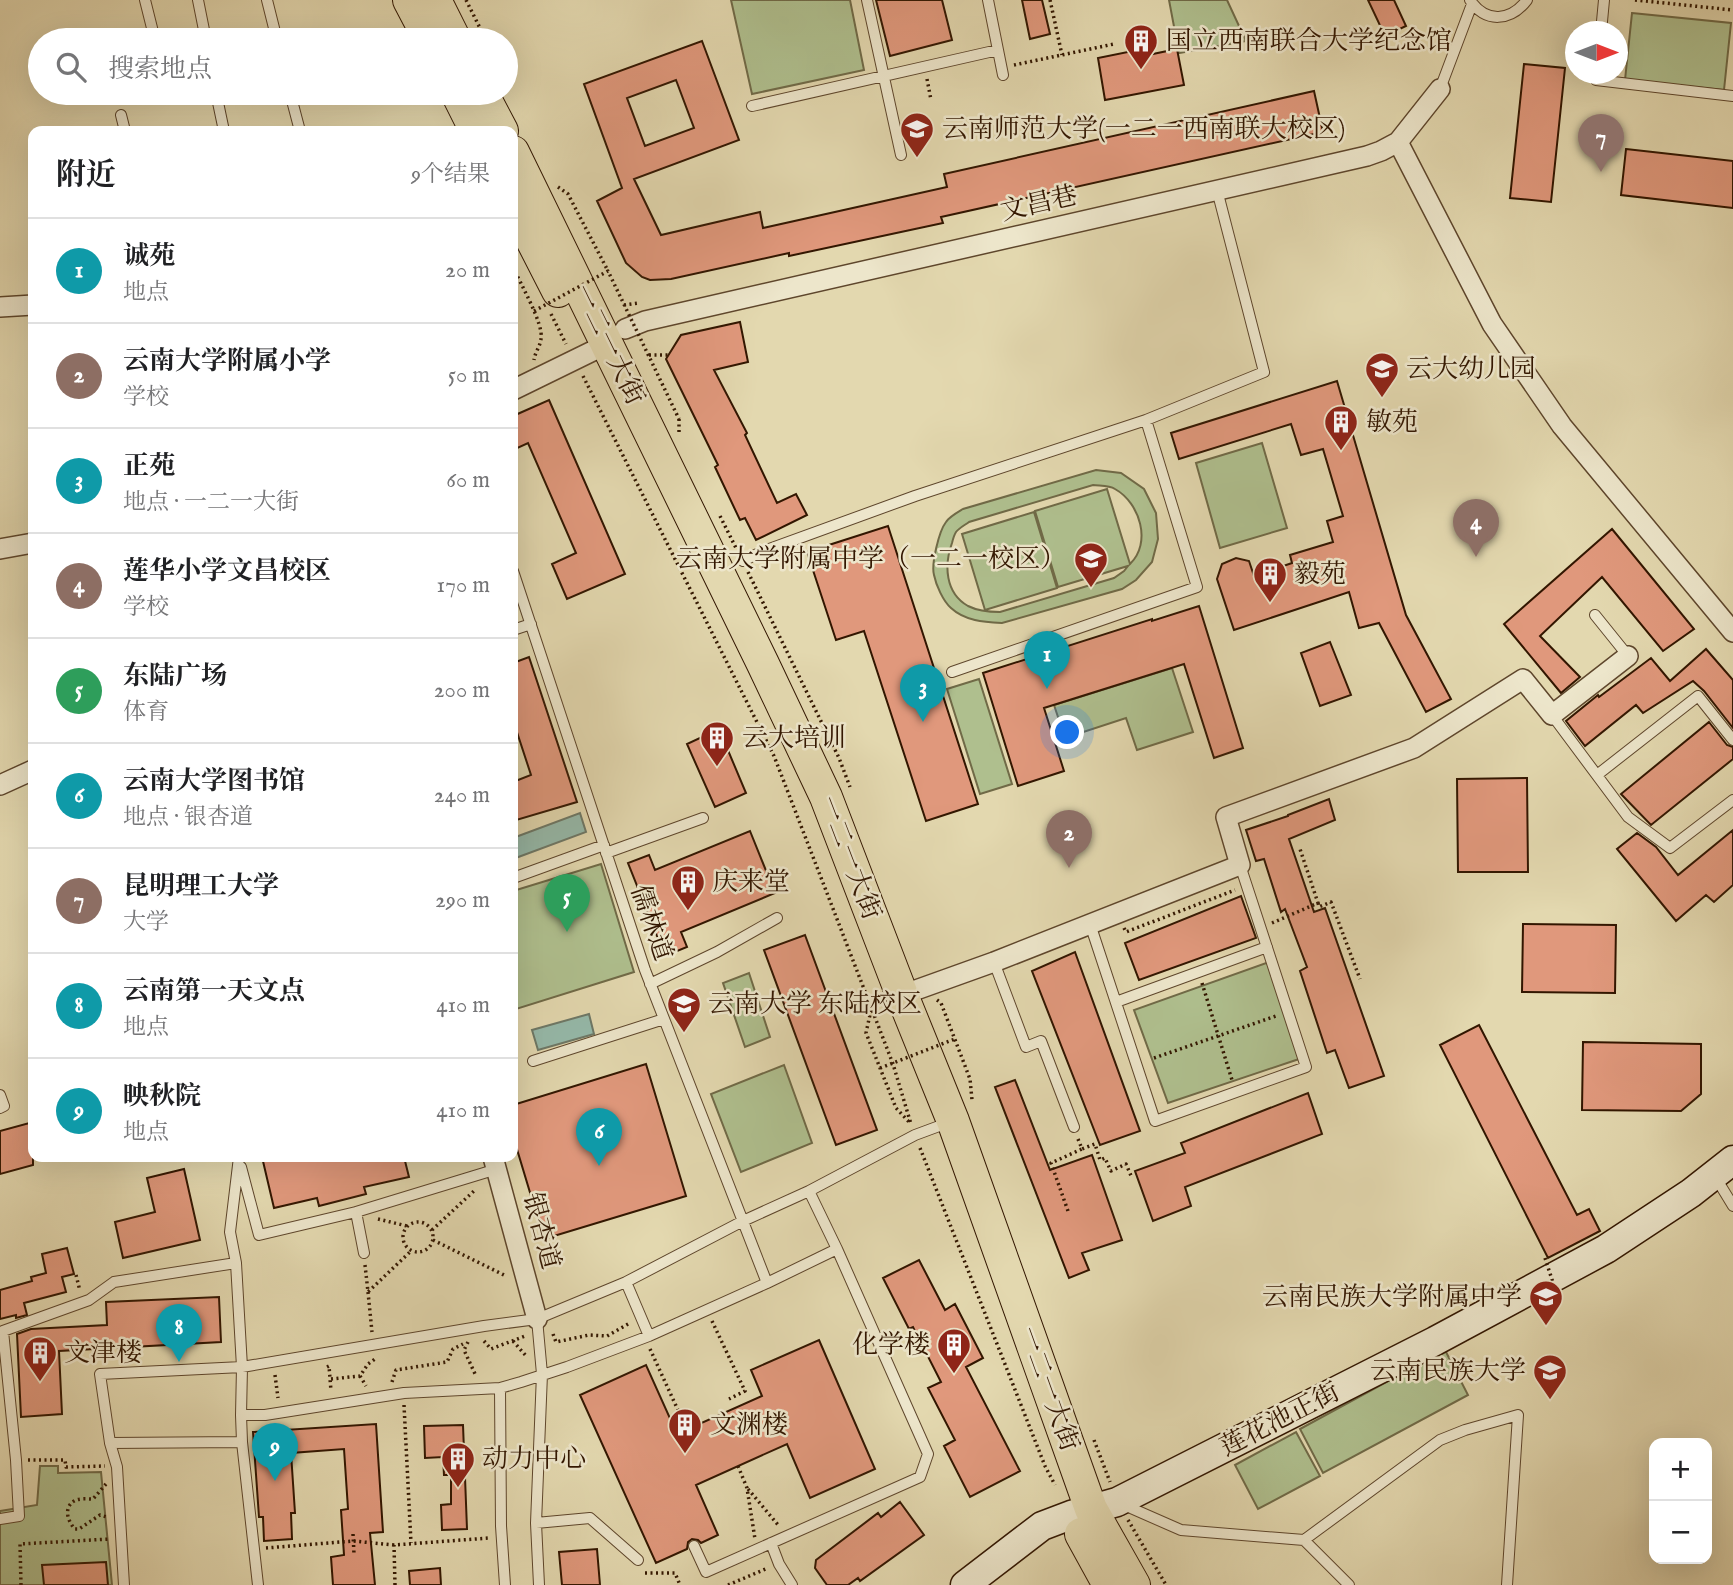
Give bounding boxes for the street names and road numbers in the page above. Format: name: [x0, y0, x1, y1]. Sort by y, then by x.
street label: 文昌巷: [997, 179, 1081, 229]
street label: 一二一大街: [565, 279, 651, 411]
street label: 一二一大街: [810, 791, 888, 925]
street label: 儒林道: [623, 881, 679, 965]
street label: 银杏道: [515, 1189, 567, 1273]
street label: 一二一大街: [1010, 1322, 1086, 1456]
street label: 莲花池正街: [1215, 1376, 1345, 1464]

